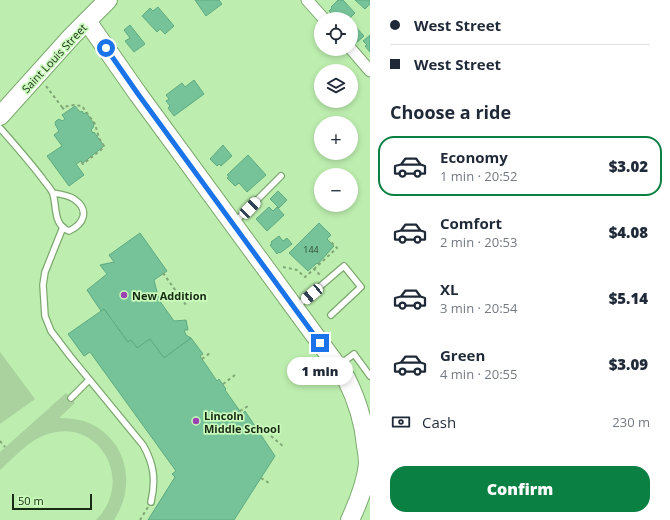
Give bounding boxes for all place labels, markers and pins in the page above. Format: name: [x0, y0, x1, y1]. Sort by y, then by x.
place label: New Addition: [132, 288, 207, 303]
marker: New Addition: [119, 290, 129, 300]
place label: Lincoln Middle School: [204, 408, 280, 436]
marker: Lincoln Middle School: [191, 416, 201, 426]

